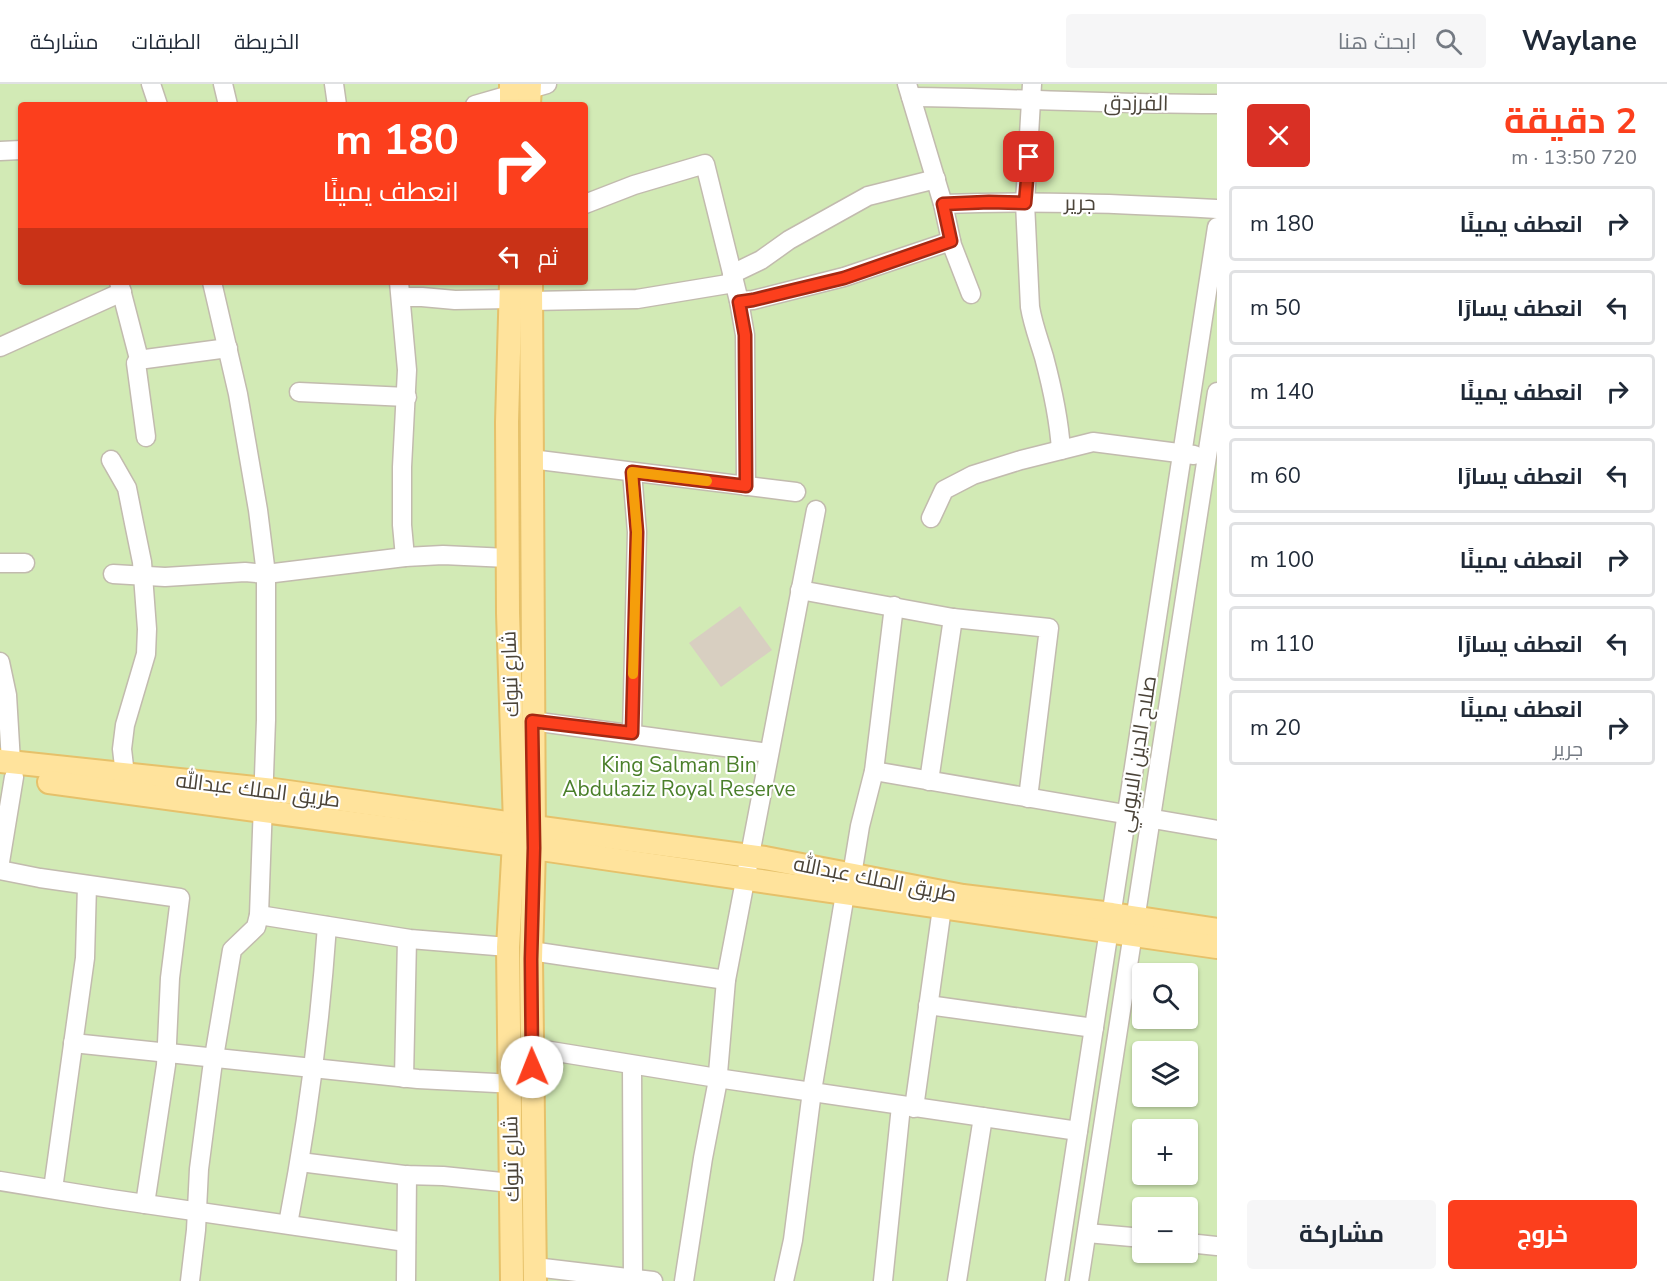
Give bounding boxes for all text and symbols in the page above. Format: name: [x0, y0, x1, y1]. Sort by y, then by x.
search box: [1066, 14, 1486, 68]
text: Waylane: [1522, 22, 1637, 60]
icon: search: [1432, 25, 1465, 58]
text: ابحث هنا: [1338, 27, 1417, 57]
text: مشاركة: [30, 28, 99, 56]
text: الطبقات: [132, 28, 201, 56]
text: الخريطة: [234, 28, 300, 56]
street label: الفرزدق: [1103, 88, 1169, 118]
text: 2 دقيقة: [1504, 97, 1637, 146]
button: close: [1247, 104, 1310, 167]
text: 180 m: [335, 112, 459, 169]
icon: right: [480, 126, 558, 204]
pin: [1003, 131, 1054, 182]
icon: arrive: [1012, 140, 1045, 173]
text: 720 m · 13:50: [1511, 144, 1637, 171]
text: انعطف يمينًا: [322, 174, 459, 211]
street label: جرير: [1063, 189, 1096, 217]
icon: right: [1601, 207, 1634, 240]
text: 180 m: [1250, 209, 1314, 239]
text: انعطف يمينًا: [1460, 210, 1583, 240]
icon: left: [493, 240, 526, 273]
text: ثم: [538, 243, 558, 273]
icon: left: [1601, 291, 1634, 324]
text: 50 m: [1250, 293, 1301, 323]
text: انعطف يسارًا: [1457, 294, 1583, 324]
icon: right: [1601, 375, 1634, 408]
text: 140 m: [1250, 377, 1314, 407]
text: انعطف يمينًا: [1460, 378, 1583, 408]
icon: left: [1601, 459, 1634, 492]
text: 60 m: [1250, 461, 1301, 491]
text: انعطف يسارًا: [1457, 462, 1583, 492]
icon: right: [1601, 543, 1634, 576]
text: 100 m: [1250, 545, 1314, 575]
text: انعطف يمينًا: [1460, 546, 1583, 576]
icon: left: [1601, 627, 1634, 660]
text: 110 m: [1250, 629, 1314, 659]
street label: شارع تبوك: [494, 630, 526, 718]
text: انعطف يسارًا: [1457, 630, 1583, 660]
street label: صلاح الدين الايوبي: [1111, 674, 1165, 835]
text: انعطف يمينًا: [1460, 695, 1583, 725]
icon: right: [1601, 711, 1634, 744]
text: 20 m: [1250, 713, 1301, 743]
text: جرير: [1553, 736, 1583, 763]
park label: King Salman Bin Abdulaziz Royal Reserve: [562, 751, 796, 803]
street label: طريق الملك عبدالله: [174, 766, 342, 814]
street label: طريق الملك عبدالله: [791, 849, 959, 909]
map controls: [1132, 963, 1198, 1263]
button: search: [1132, 963, 1198, 1029]
position arrow: [500, 1035, 564, 1099]
button: layers: [1132, 1041, 1198, 1107]
street label: شارع تبوك: [496, 1116, 526, 1202]
button: +: [1132, 1119, 1198, 1185]
button: −: [1132, 1197, 1198, 1263]
button: مشاركة: [1247, 1200, 1436, 1269]
button: خروج: [1448, 1200, 1637, 1269]

